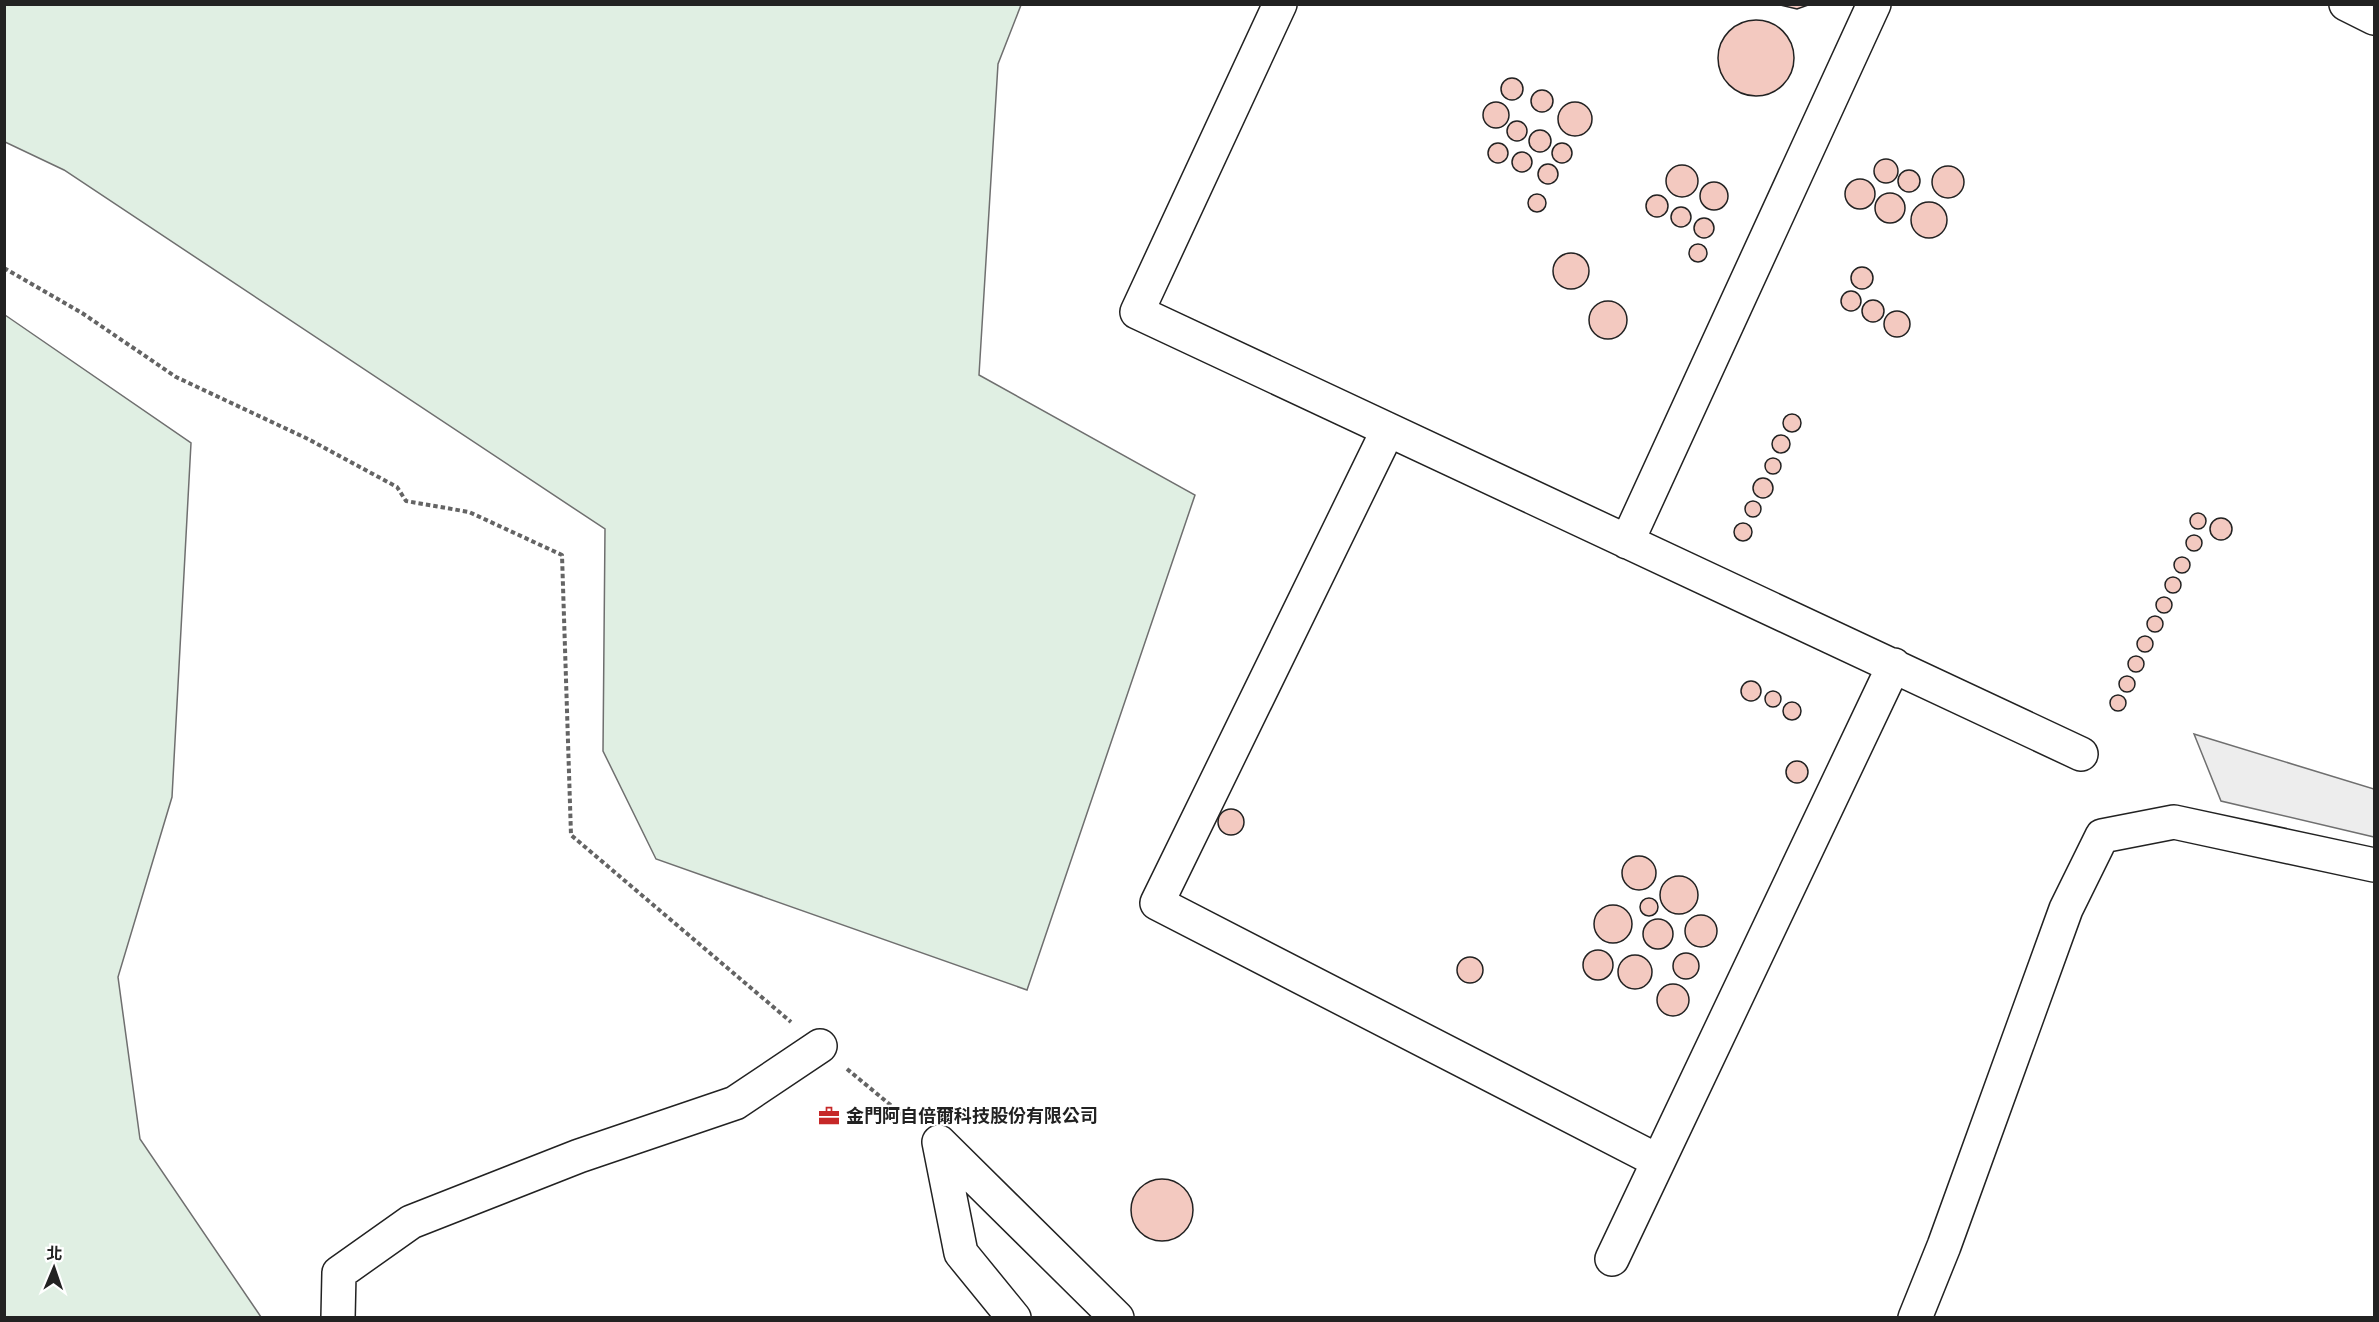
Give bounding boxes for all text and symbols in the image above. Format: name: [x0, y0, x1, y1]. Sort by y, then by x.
office icon: 金門阿自倍爾科技股份有限公司: [817, 1104, 841, 1128]
place label: 金門阿自倍爾科技股份有限公司: [846, 1105, 1098, 1127]
north arrow: [24, 1238, 84, 1298]
text: 北: [46, 1244, 63, 1263]

